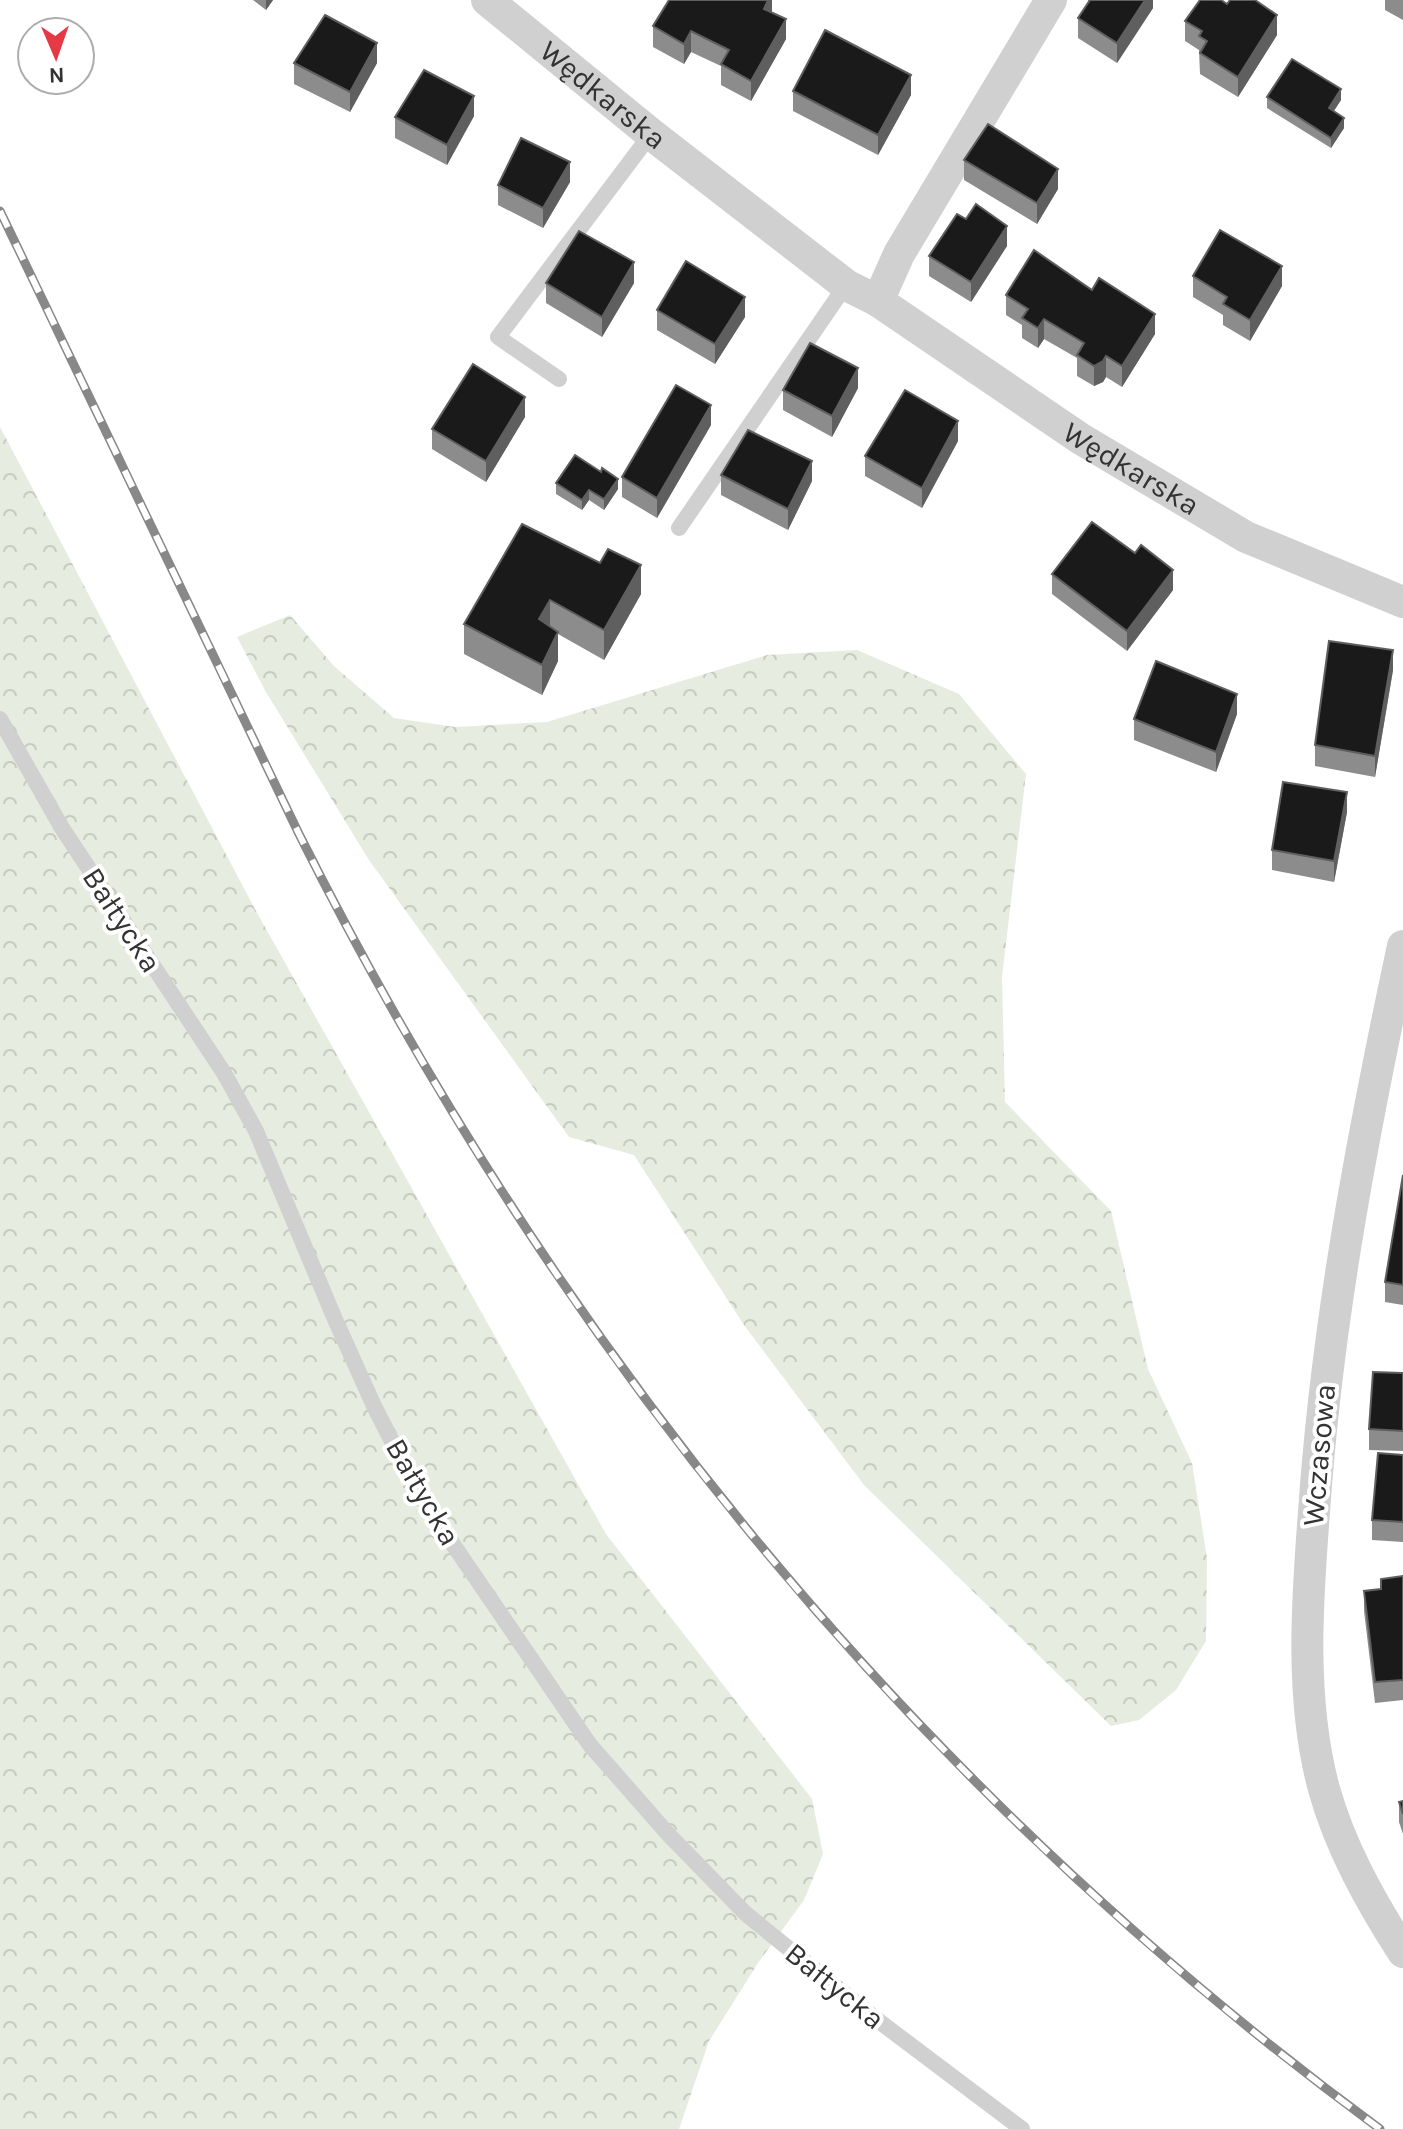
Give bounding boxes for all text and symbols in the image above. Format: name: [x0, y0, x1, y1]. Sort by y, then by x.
north arrow: [16, 16, 96, 96]
street label: Wędkarska: [533, 33, 673, 157]
text: N: [48, 62, 65, 88]
street label: Wędkarska: [1056, 414, 1206, 523]
street label: Bałtycka: [75, 861, 169, 979]
street label: Wczasowa: [1295, 1382, 1343, 1528]
street label: Bałtycka: [378, 1432, 468, 1552]
street label: Bałtycka: [778, 1935, 892, 2037]

